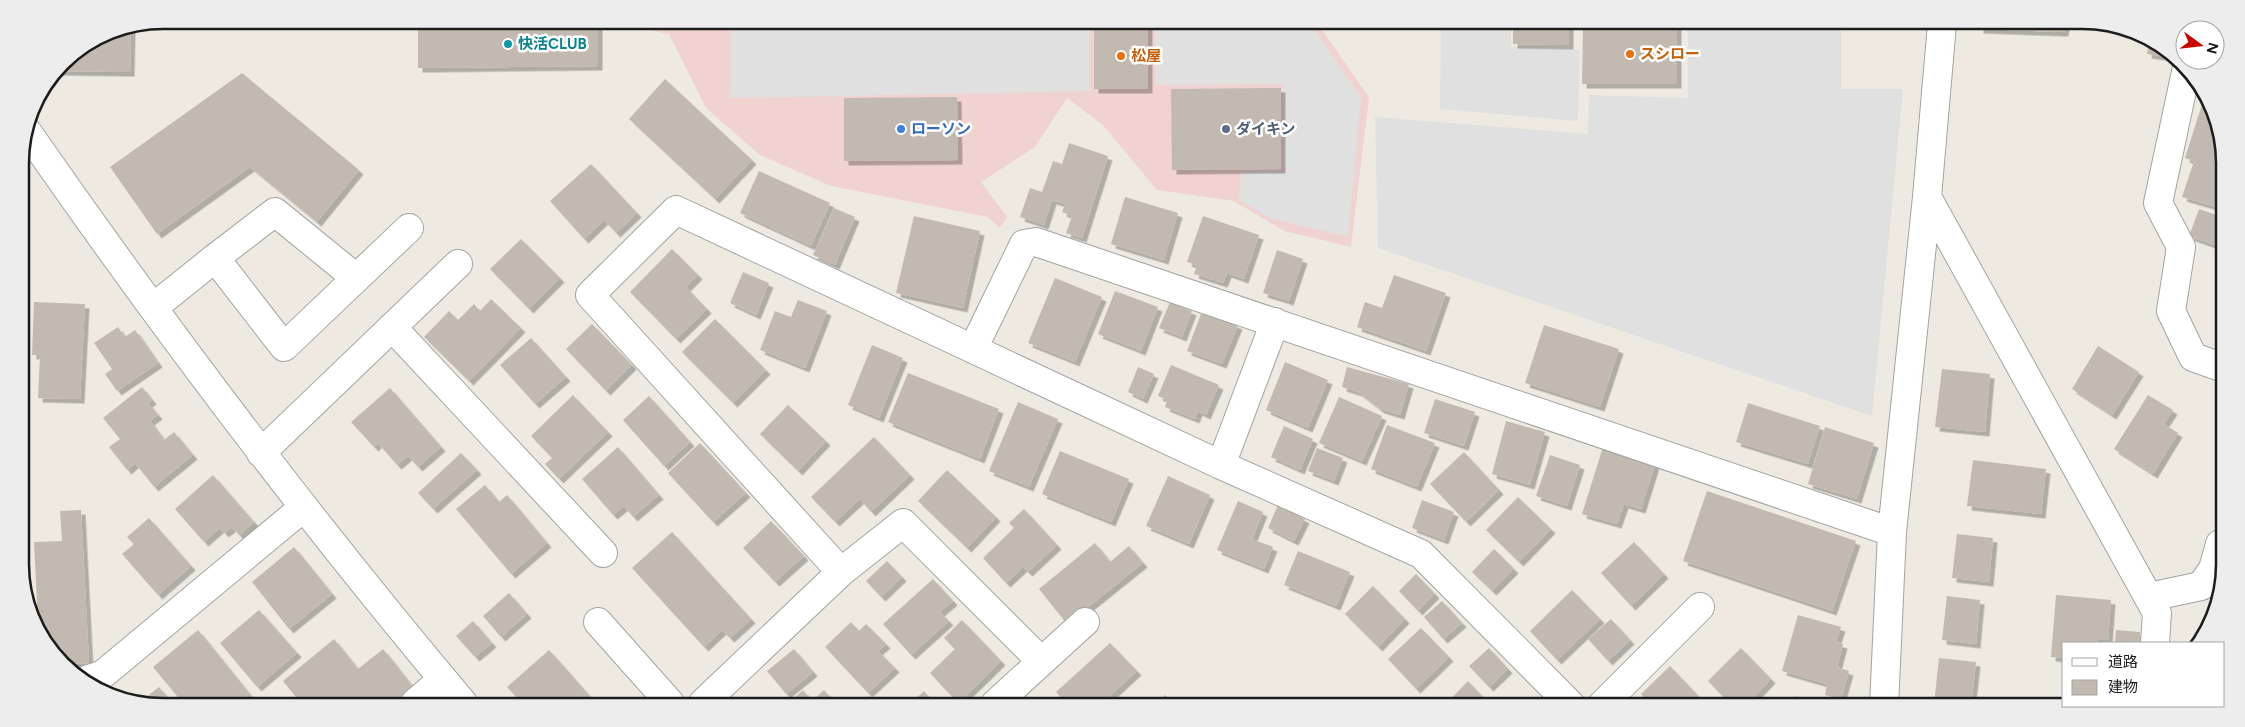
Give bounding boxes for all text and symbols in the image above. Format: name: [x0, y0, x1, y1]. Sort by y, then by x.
north arrow: [2175, 20, 2225, 70]
place label: 快活CLUB: [518, 35, 587, 53]
marker: 快活CLUB: [502, 38, 514, 50]
text: N: [2202, 41, 2222, 56]
place label: スシロー: [1640, 45, 1700, 63]
place label: 松屋: [1131, 47, 1161, 65]
marker: スシロー: [1624, 48, 1636, 60]
marker: 松屋: [1115, 50, 1127, 62]
place label: ローソン: [911, 120, 971, 138]
place label: ダイキン: [1236, 120, 1296, 138]
marker: ローソン: [895, 123, 907, 135]
marker: ダイキン: [1220, 123, 1232, 135]
legend: [2062, 642, 2225, 707]
text: 道路: [2108, 653, 2138, 671]
text: 建物: [2108, 678, 2138, 696]

